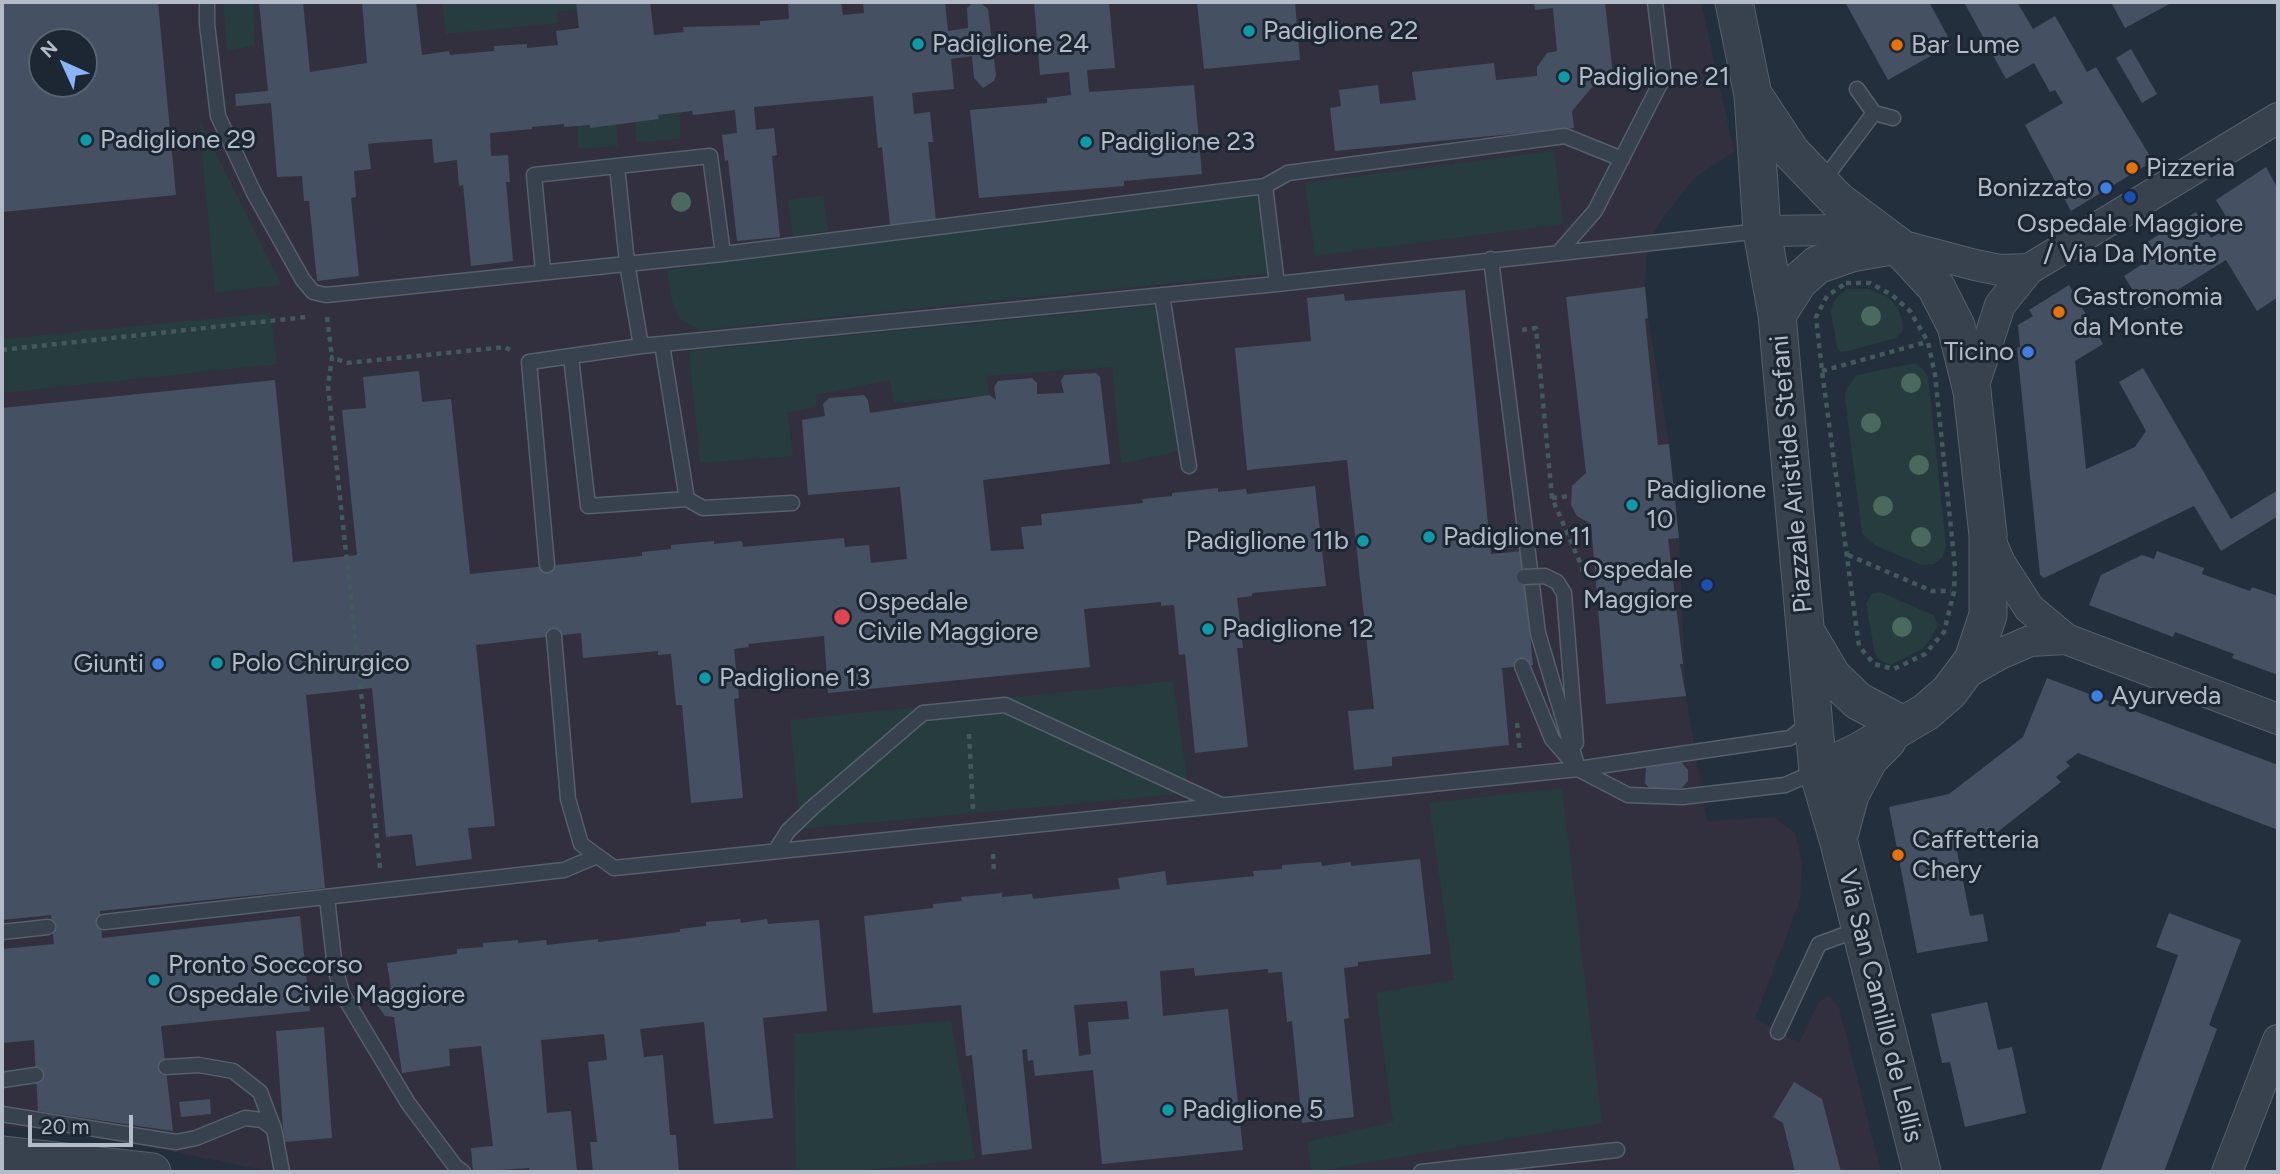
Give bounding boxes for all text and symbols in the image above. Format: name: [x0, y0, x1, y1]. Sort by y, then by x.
place label: Padiglione 22: [1263, 15, 1419, 47]
marker: Padiglione 22: [1241, 23, 1257, 39]
north arrow: [28, 28, 98, 98]
place label: Padiglione 24: [932, 28, 1089, 60]
place label: Bar Lume: [1911, 29, 2020, 61]
text: N: [36, 36, 63, 63]
marker: Padiglione 24: [910, 36, 926, 52]
marker: Bar Lume: [1889, 37, 1905, 53]
place label: Padiglione 21: [1578, 61, 1730, 93]
marker: Padiglione 21: [1556, 69, 1572, 85]
place label: Padiglione 29: [100, 124, 256, 156]
place label: Padiglione 23: [1100, 126, 1255, 158]
marker: Padiglione 29: [78, 132, 94, 148]
marker: Padiglione 23: [1078, 134, 1094, 150]
place label: Pizzeria: [2146, 152, 2235, 184]
marker: Pizzeria: [2124, 160, 2140, 176]
place label: Bonizzato: [1977, 172, 2092, 204]
marker: Bonizzato: [2098, 180, 2114, 196]
marker: Ospedale Maggiore / Via Da Monte: [2122, 189, 2138, 205]
place label: Ospedale Maggiore / Via Da Monte: [2017, 208, 2243, 270]
place label: Gastronomia da Monte: [2073, 281, 2223, 342]
marker: Gastronomia da Monte: [2051, 304, 2067, 320]
street label: Piazzale Aristide Stefani: [1764, 334, 1820, 614]
place label: Ticino: [1944, 336, 2014, 368]
marker: Ticino: [2020, 344, 2036, 360]
place label: Padiglione 10: [1646, 474, 1766, 536]
marker: Padiglione 10: [1624, 497, 1640, 513]
place label: Padiglione 11: [1443, 521, 1591, 553]
place label: Padiglione 11b: [1186, 525, 1349, 557]
marker: Padiglione 11: [1421, 529, 1437, 545]
marker: Padiglione 11b: [1355, 533, 1371, 549]
place label: Ospedale Maggiore: [1583, 554, 1693, 616]
marker: Ospedale Maggiore: [1699, 577, 1715, 593]
place label: Ospedale Civile Maggiore: [858, 586, 1039, 648]
marker: Ospedale Civile Maggiore: [832, 607, 852, 627]
place label: Padiglione 12: [1222, 613, 1374, 645]
marker: Padiglione 12: [1200, 621, 1216, 637]
place label: Polo Chirurgico: [231, 647, 410, 679]
place label: Giunti: [73, 648, 144, 680]
marker: Polo Chirurgico: [209, 655, 225, 671]
marker: Giunti: [150, 656, 166, 672]
place label: Padiglione 13: [719, 662, 870, 694]
marker: Padiglione 13: [697, 670, 713, 686]
place label: Ayurveda: [2111, 680, 2221, 712]
marker: Ayurveda: [2089, 688, 2105, 704]
place label: Caffetteria Chery: [1912, 824, 2039, 886]
marker: Caffetteria Chery: [1890, 847, 1906, 863]
street label: Via San Camillo de Lellis: [1831, 866, 1929, 1146]
place label: Pronto Soccorso Ospedale Civile Maggiore: [168, 949, 465, 1010]
marker: Pronto Soccorso Ospedale Civile Maggiore: [146, 972, 162, 988]
place label: Padiglione 5: [1182, 1094, 1323, 1126]
scale bar: [32, 1100, 136, 1144]
marker: Padiglione 5: [1160, 1102, 1176, 1118]
text: 20 m: [41, 1114, 89, 1139]

